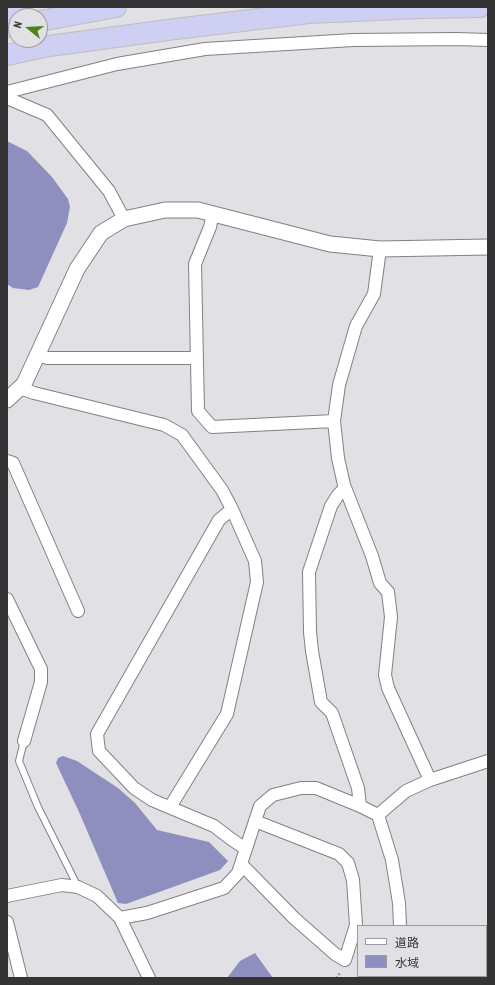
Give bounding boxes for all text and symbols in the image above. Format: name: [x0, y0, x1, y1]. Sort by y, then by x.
north arrow: [8, 8, 48, 48]
text: N: [10, 20, 25, 30]
legend: [357, 925, 487, 977]
text: 道路: [395, 935, 419, 950]
text: 水域: [395, 955, 419, 970]

